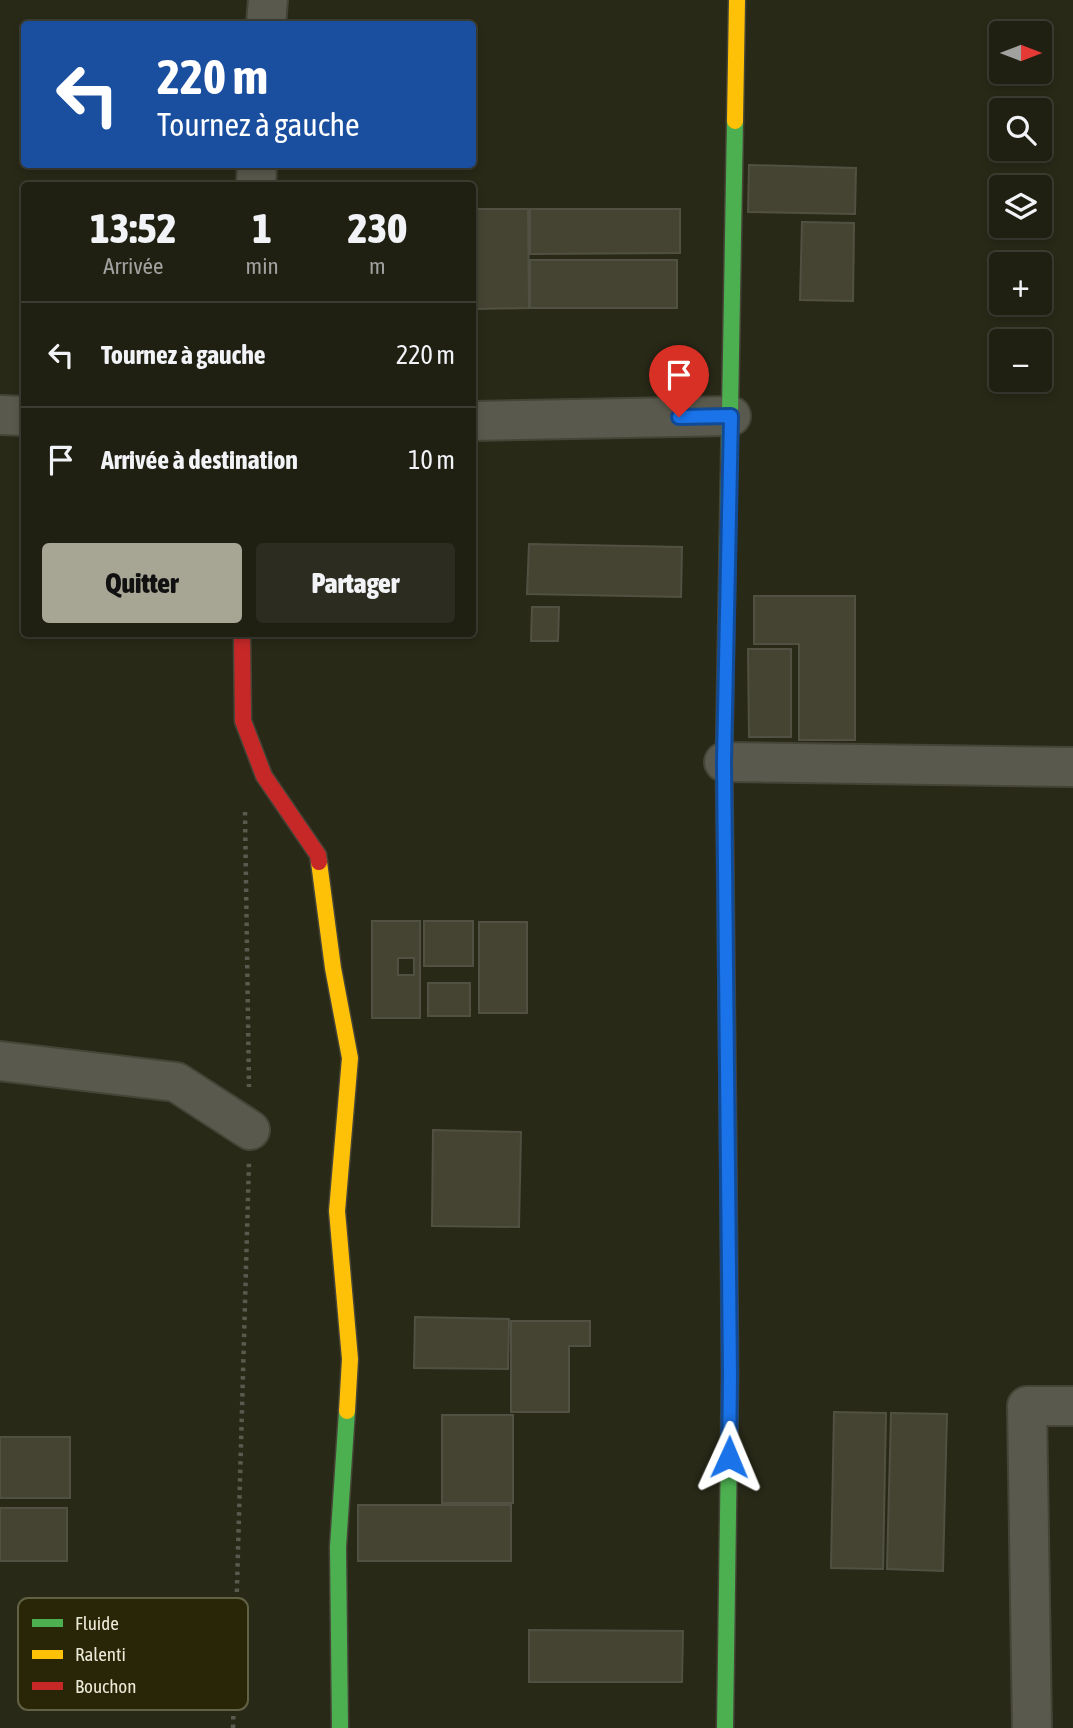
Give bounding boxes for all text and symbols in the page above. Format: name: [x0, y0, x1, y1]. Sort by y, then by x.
north arrow: [989, 21, 1052, 84]
map controls: [989, 21, 1052, 392]
text: 220 m: [157, 48, 268, 104]
icon: left: [42, 49, 133, 140]
button: search: [989, 98, 1052, 161]
text: Tournez à gauche: [157, 106, 360, 143]
button: layers: [989, 175, 1052, 238]
text: 13:52: [90, 204, 177, 252]
text: 1: [252, 204, 272, 252]
text: 230: [348, 204, 407, 252]
button: +: [989, 252, 1052, 315]
text: Arrivée: [103, 253, 163, 279]
text: min: [246, 253, 279, 279]
text: m: [369, 253, 386, 279]
button: −: [989, 329, 1052, 392]
icon: left: [42, 336, 80, 374]
text: Tournez à gauche: [101, 340, 266, 370]
text: 220 m: [396, 340, 455, 370]
pin: [649, 345, 709, 417]
icon: arrive: [660, 356, 698, 394]
icon: arrive: [42, 441, 80, 479]
text: Arrivée à destination: [101, 445, 298, 475]
text: 10 m: [408, 445, 455, 475]
button: Quitter: [42, 543, 242, 623]
button: Partager: [256, 543, 455, 623]
position arrow: [692, 1420, 766, 1494]
legend: [18, 1598, 248, 1710]
text: Fluide: [75, 1612, 119, 1634]
text: Ralenti: [75, 1643, 126, 1665]
text: Bouchon: [75, 1675, 137, 1697]

